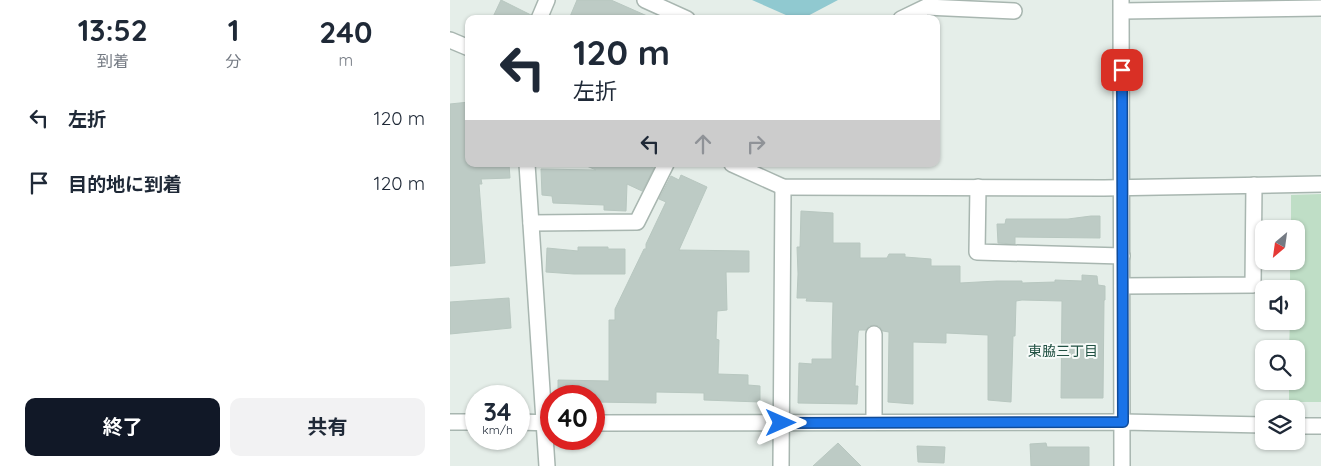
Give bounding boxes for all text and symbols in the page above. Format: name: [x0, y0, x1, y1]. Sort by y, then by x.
text: 13:52: [78, 11, 148, 49]
text: 1: [228, 11, 239, 49]
text: 240: [319, 13, 372, 51]
text: 120 m: [573, 30, 670, 74]
icon: left: [490, 35, 555, 100]
pin: [1101, 49, 1143, 91]
text: m: [338, 50, 353, 70]
text: 到着: [97, 51, 129, 71]
text: 分: [226, 51, 242, 71]
icon: arrive: [1108, 56, 1136, 84]
text: 左折: [573, 77, 617, 105]
icon: left: [25, 104, 53, 132]
text: 120 m: [374, 106, 425, 130]
text: 左折: [68, 107, 106, 131]
icon: left: [636, 130, 664, 158]
icon: ahead: [689, 130, 717, 158]
icon: right: [742, 130, 770, 158]
icon: arrive: [25, 169, 53, 197]
text: 120 m: [374, 171, 425, 195]
text: 目的地に到着: [68, 172, 182, 196]
north arrow: [1255, 220, 1305, 270]
map controls: [1255, 220, 1305, 450]
button: sound: [1255, 280, 1305, 330]
button: search: [1255, 340, 1305, 390]
district label: 東脇三丁目: [1028, 342, 1098, 360]
speed limit sign: 40: [540, 385, 605, 450]
text: 34: [483, 396, 512, 427]
position arrow: [754, 396, 806, 448]
button: 終了: [25, 398, 220, 456]
button: 共有: [230, 398, 425, 456]
button: layers: [1255, 400, 1305, 450]
text: km/h: [482, 422, 513, 437]

